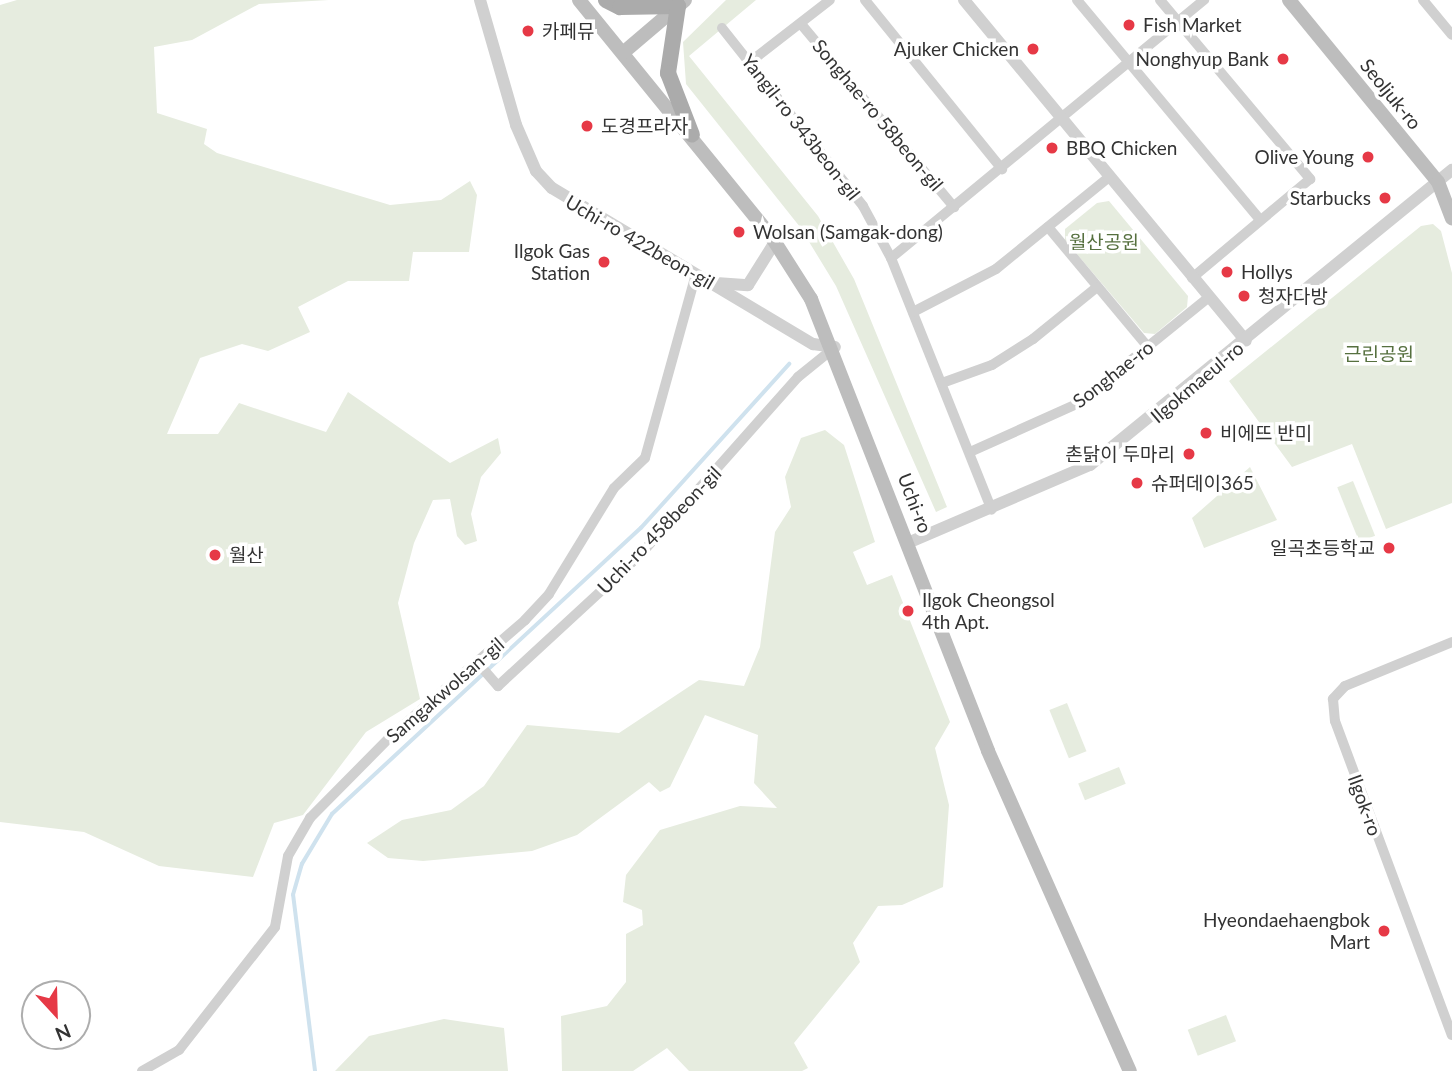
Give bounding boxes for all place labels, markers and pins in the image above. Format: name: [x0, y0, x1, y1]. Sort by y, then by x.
place label: Fish Market: [1143, 14, 1242, 36]
marker: Fish Market: [1121, 17, 1137, 33]
place label: 카페뮤: [542, 20, 594, 42]
marker: 카페뮤: [520, 23, 536, 39]
place label: Ajuker Chicken: [893, 38, 1019, 60]
marker: Ajuker Chicken: [1025, 41, 1041, 57]
place label: Nonghyup Bank: [1135, 48, 1269, 70]
marker: Nonghyup Bank: [1275, 51, 1291, 67]
place label: 도경프라자: [601, 115, 688, 137]
marker: 도경프라자: [579, 118, 595, 134]
place label: BBQ Chicken: [1066, 137, 1177, 159]
marker: BBQ Chicken: [1044, 140, 1060, 156]
place label: Olive Young: [1254, 146, 1354, 168]
marker: Olive Young: [1360, 149, 1376, 165]
place label: Starbucks: [1290, 187, 1371, 209]
marker: Starbucks: [1377, 190, 1393, 206]
place label: Wolsan (Samgak-dong): [753, 221, 943, 243]
marker: Wolsan (Samgak-dong): [731, 224, 747, 240]
place label: Ilgok Gas Station: [514, 240, 590, 284]
marker: Ilgok Gas Station: [596, 254, 612, 270]
place label: Hollys: [1241, 261, 1293, 283]
marker: Hollys: [1219, 264, 1235, 280]
place label: 청자다방: [1258, 285, 1328, 307]
marker: 청자다방: [1236, 288, 1252, 304]
place label: 비에뜨 반미: [1220, 422, 1312, 444]
marker: 비에뜨 반미: [1198, 425, 1214, 441]
place label: 촌닭이 두마리: [1065, 443, 1175, 465]
marker: 촌닭이 두마리: [1181, 446, 1197, 462]
place label: 슈퍼데이365: [1151, 472, 1254, 494]
marker: 슈퍼데이365: [1129, 475, 1145, 491]
place label: 일곡초등학교: [1270, 537, 1375, 559]
marker: 일곡초등학교: [1381, 540, 1397, 556]
place label: 월산: [229, 544, 264, 566]
marker: 월산: [207, 547, 223, 563]
place label: Ilgok Cheongsol 4th Apt.: [922, 589, 1055, 633]
marker: Ilgok Cheongsol 4th Apt.: [900, 603, 916, 619]
place label: Hyeondaehaengbok Mart: [1203, 909, 1370, 953]
marker: Hyeondaehaengbok Mart: [1376, 923, 1392, 939]

